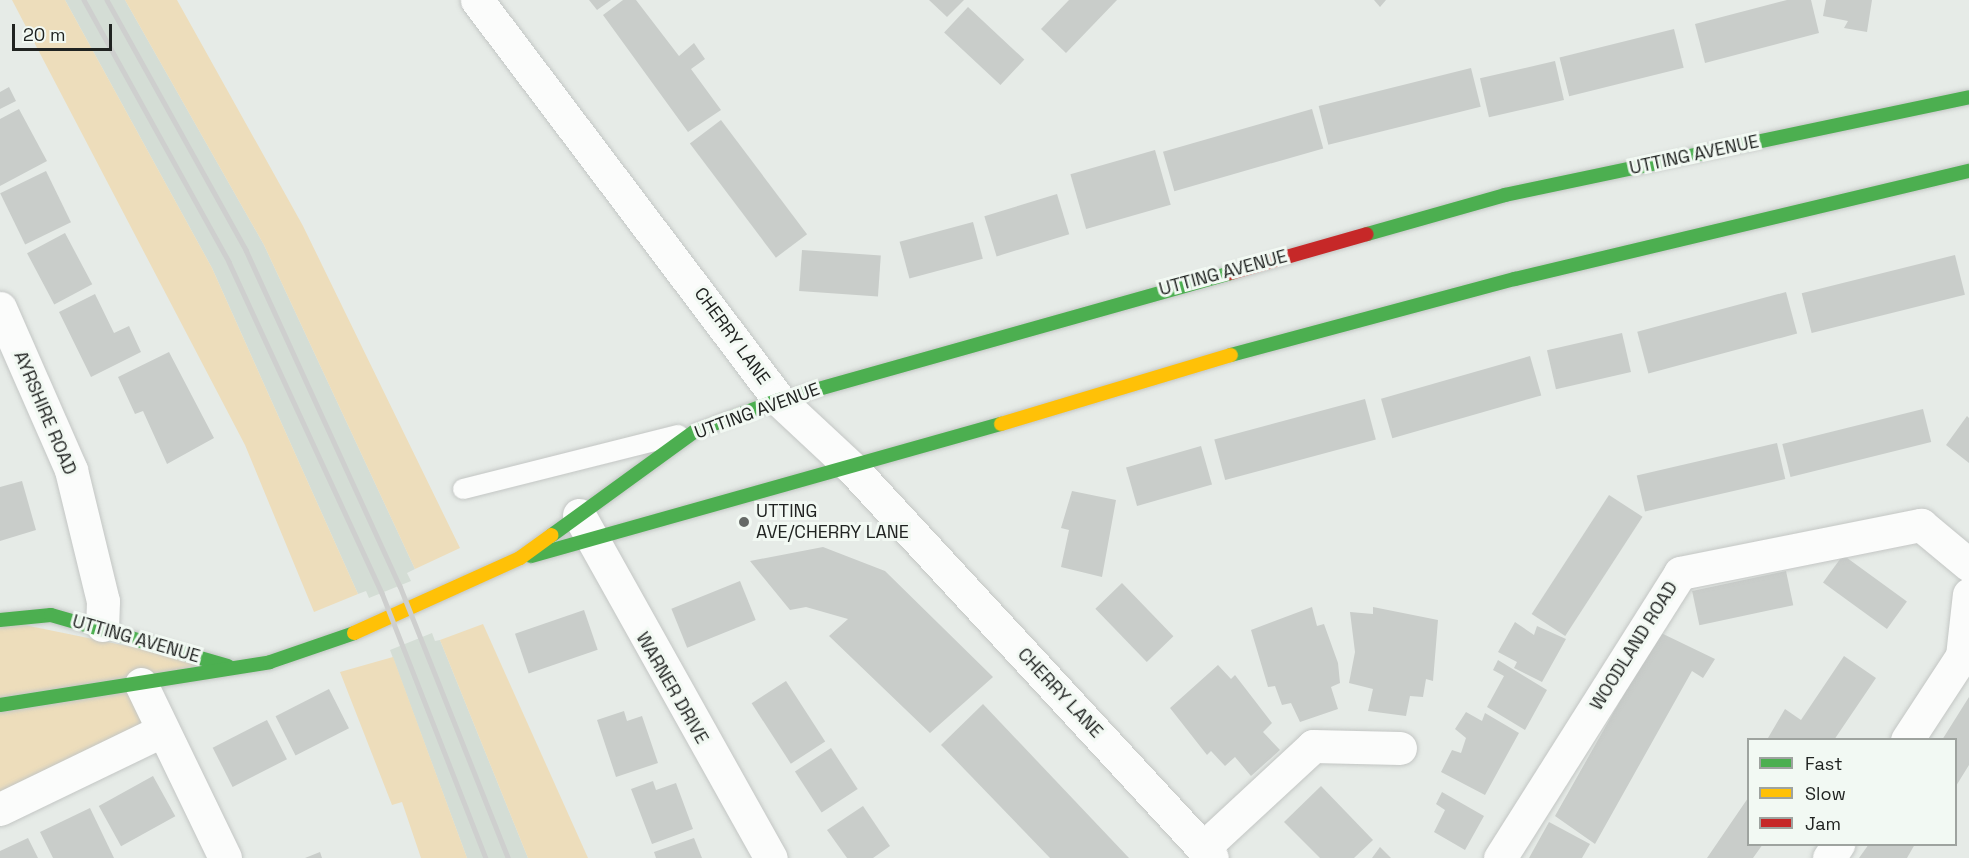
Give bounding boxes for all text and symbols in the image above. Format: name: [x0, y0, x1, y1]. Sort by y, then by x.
scale bar: [15, 12, 116, 50]
text: 20 m: [23, 23, 66, 46]
street label: UTTING AVENUE: [1627, 131, 1761, 179]
street label: UTTING AVENUE: [1157, 246, 1289, 300]
street label: CHERRY LANE: [690, 283, 774, 389]
street label: AYRSHIRE ROAD: [9, 348, 81, 478]
street label: UTTING AVENUE: [691, 378, 823, 444]
place label: UTTING AVE/CHERRY LANE: [756, 501, 909, 544]
marker: UTTING AVE/CHERRY LANE: [737, 515, 751, 529]
street label: WOODLAND ROAD: [1586, 578, 1682, 714]
street label: UTTING AVENUE: [70, 610, 202, 668]
street label: WARNER DRIVE: [631, 628, 713, 748]
street label: CHERRY LANE: [1013, 644, 1107, 742]
legend: [1747, 738, 1957, 846]
text: Fast: [1805, 752, 1842, 775]
text: Slow: [1805, 782, 1846, 805]
text: Jam: [1805, 812, 1841, 835]

